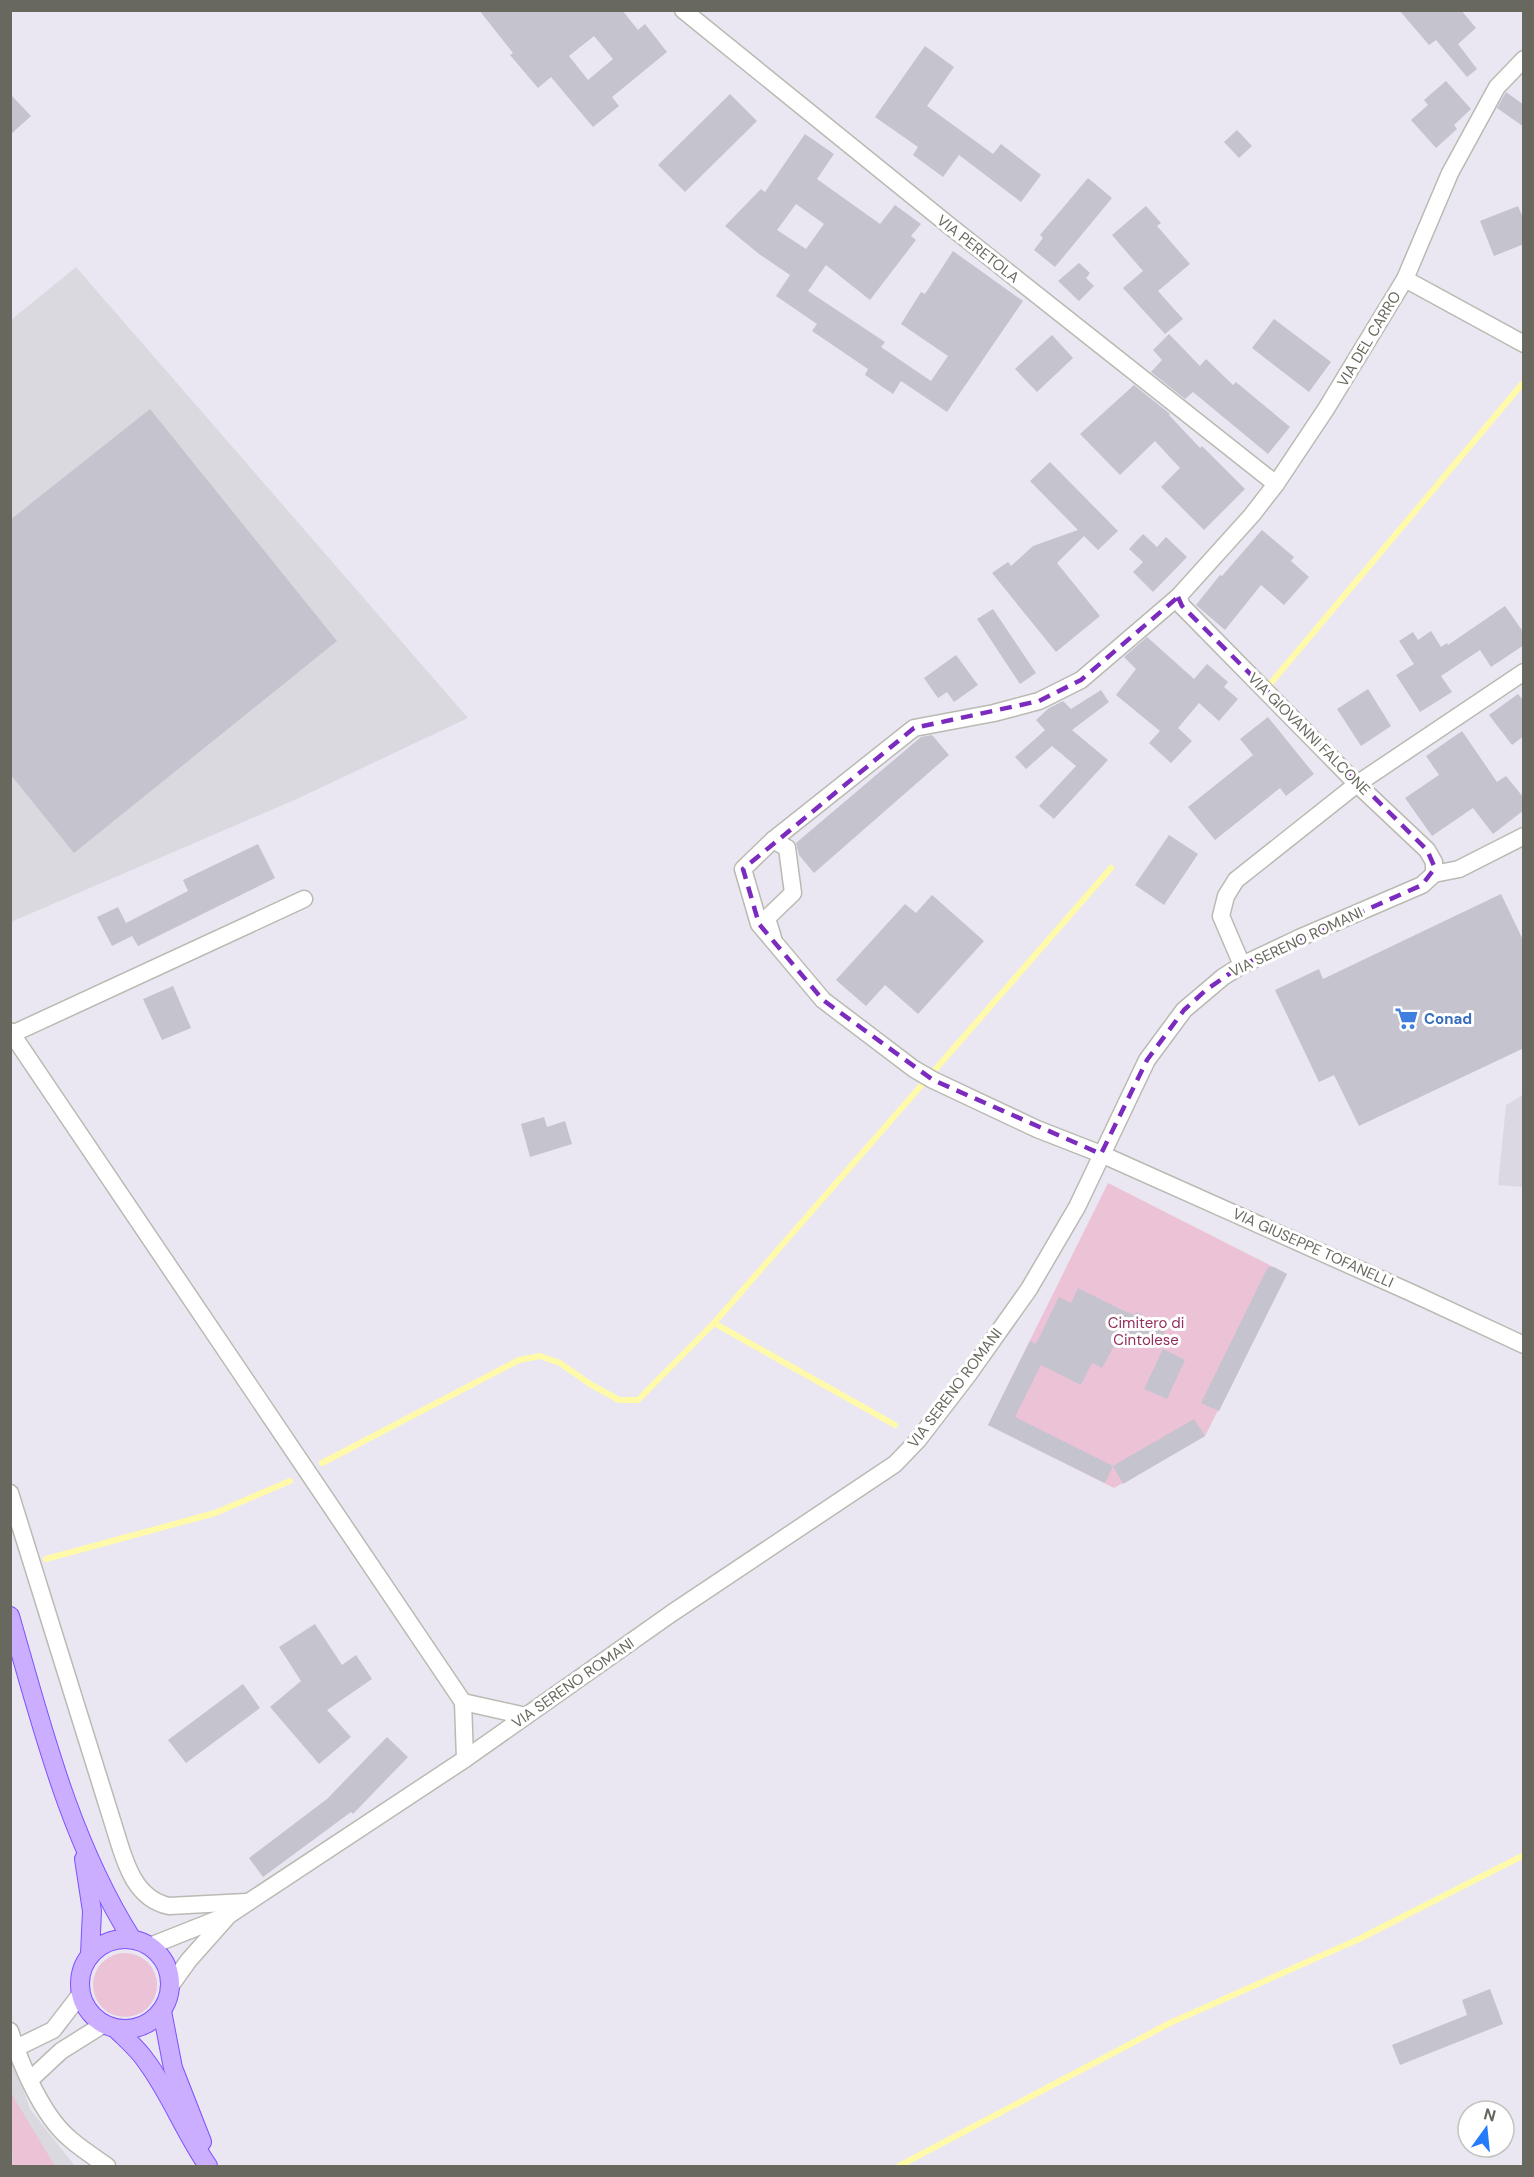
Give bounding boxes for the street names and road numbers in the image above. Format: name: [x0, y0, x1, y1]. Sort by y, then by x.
street label: VIA PERETOLA: [933, 211, 1023, 288]
street label: VIA DEL CARRO: [1333, 288, 1405, 390]
street label: VIA GIOVANNI FALCONE: [1243, 668, 1375, 800]
street label: VIA SERENO ROMANI: [1226, 902, 1366, 982]
street label: VIA GIUSEPPE TOFANELLI: [1230, 1204, 1396, 1292]
street label: VIA SERENO ROMANI: [903, 1324, 1007, 1452]
street label: VIA SERENO ROMANI: [508, 1633, 638, 1733]

